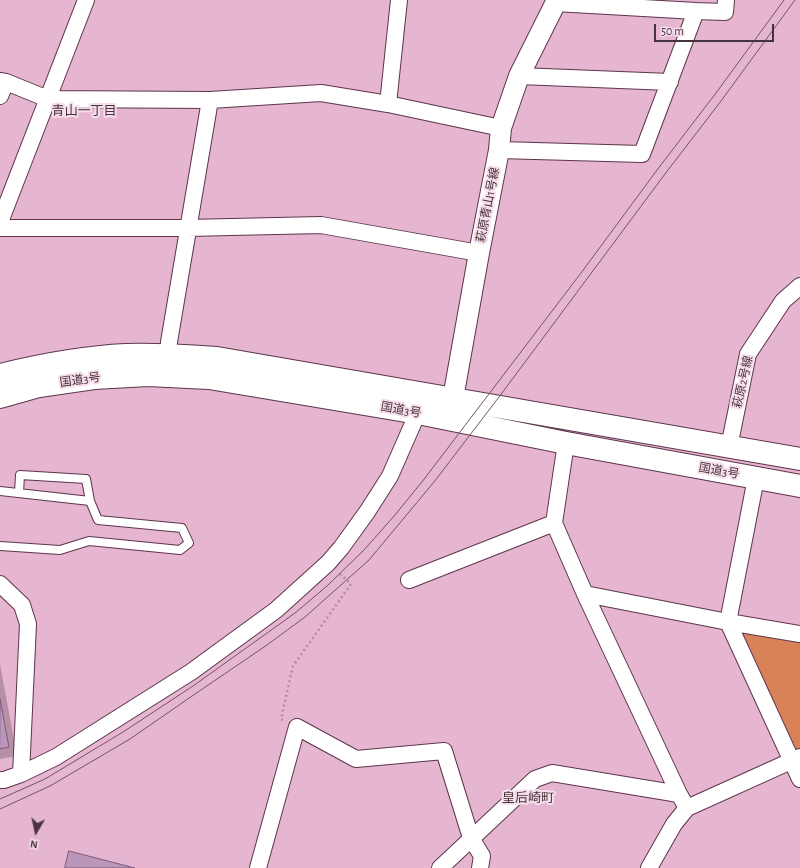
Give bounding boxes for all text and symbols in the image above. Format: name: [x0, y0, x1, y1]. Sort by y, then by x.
scale bar: [656, 16, 776, 42]
text: 50 m: [661, 25, 684, 37]
district label: 青山一丁目: [52, 103, 116, 119]
street label: 萩原青山1号線: [474, 166, 502, 244]
street label: 萩原2号線: [730, 354, 756, 410]
street label: 国道3号: [59, 370, 101, 390]
street label: 国道3号: [380, 399, 422, 421]
street label: 国道3号: [698, 460, 740, 482]
district label: 皇后崎町: [502, 790, 554, 806]
north arrow: [16, 812, 56, 852]
text: N: [29, 838, 39, 850]

